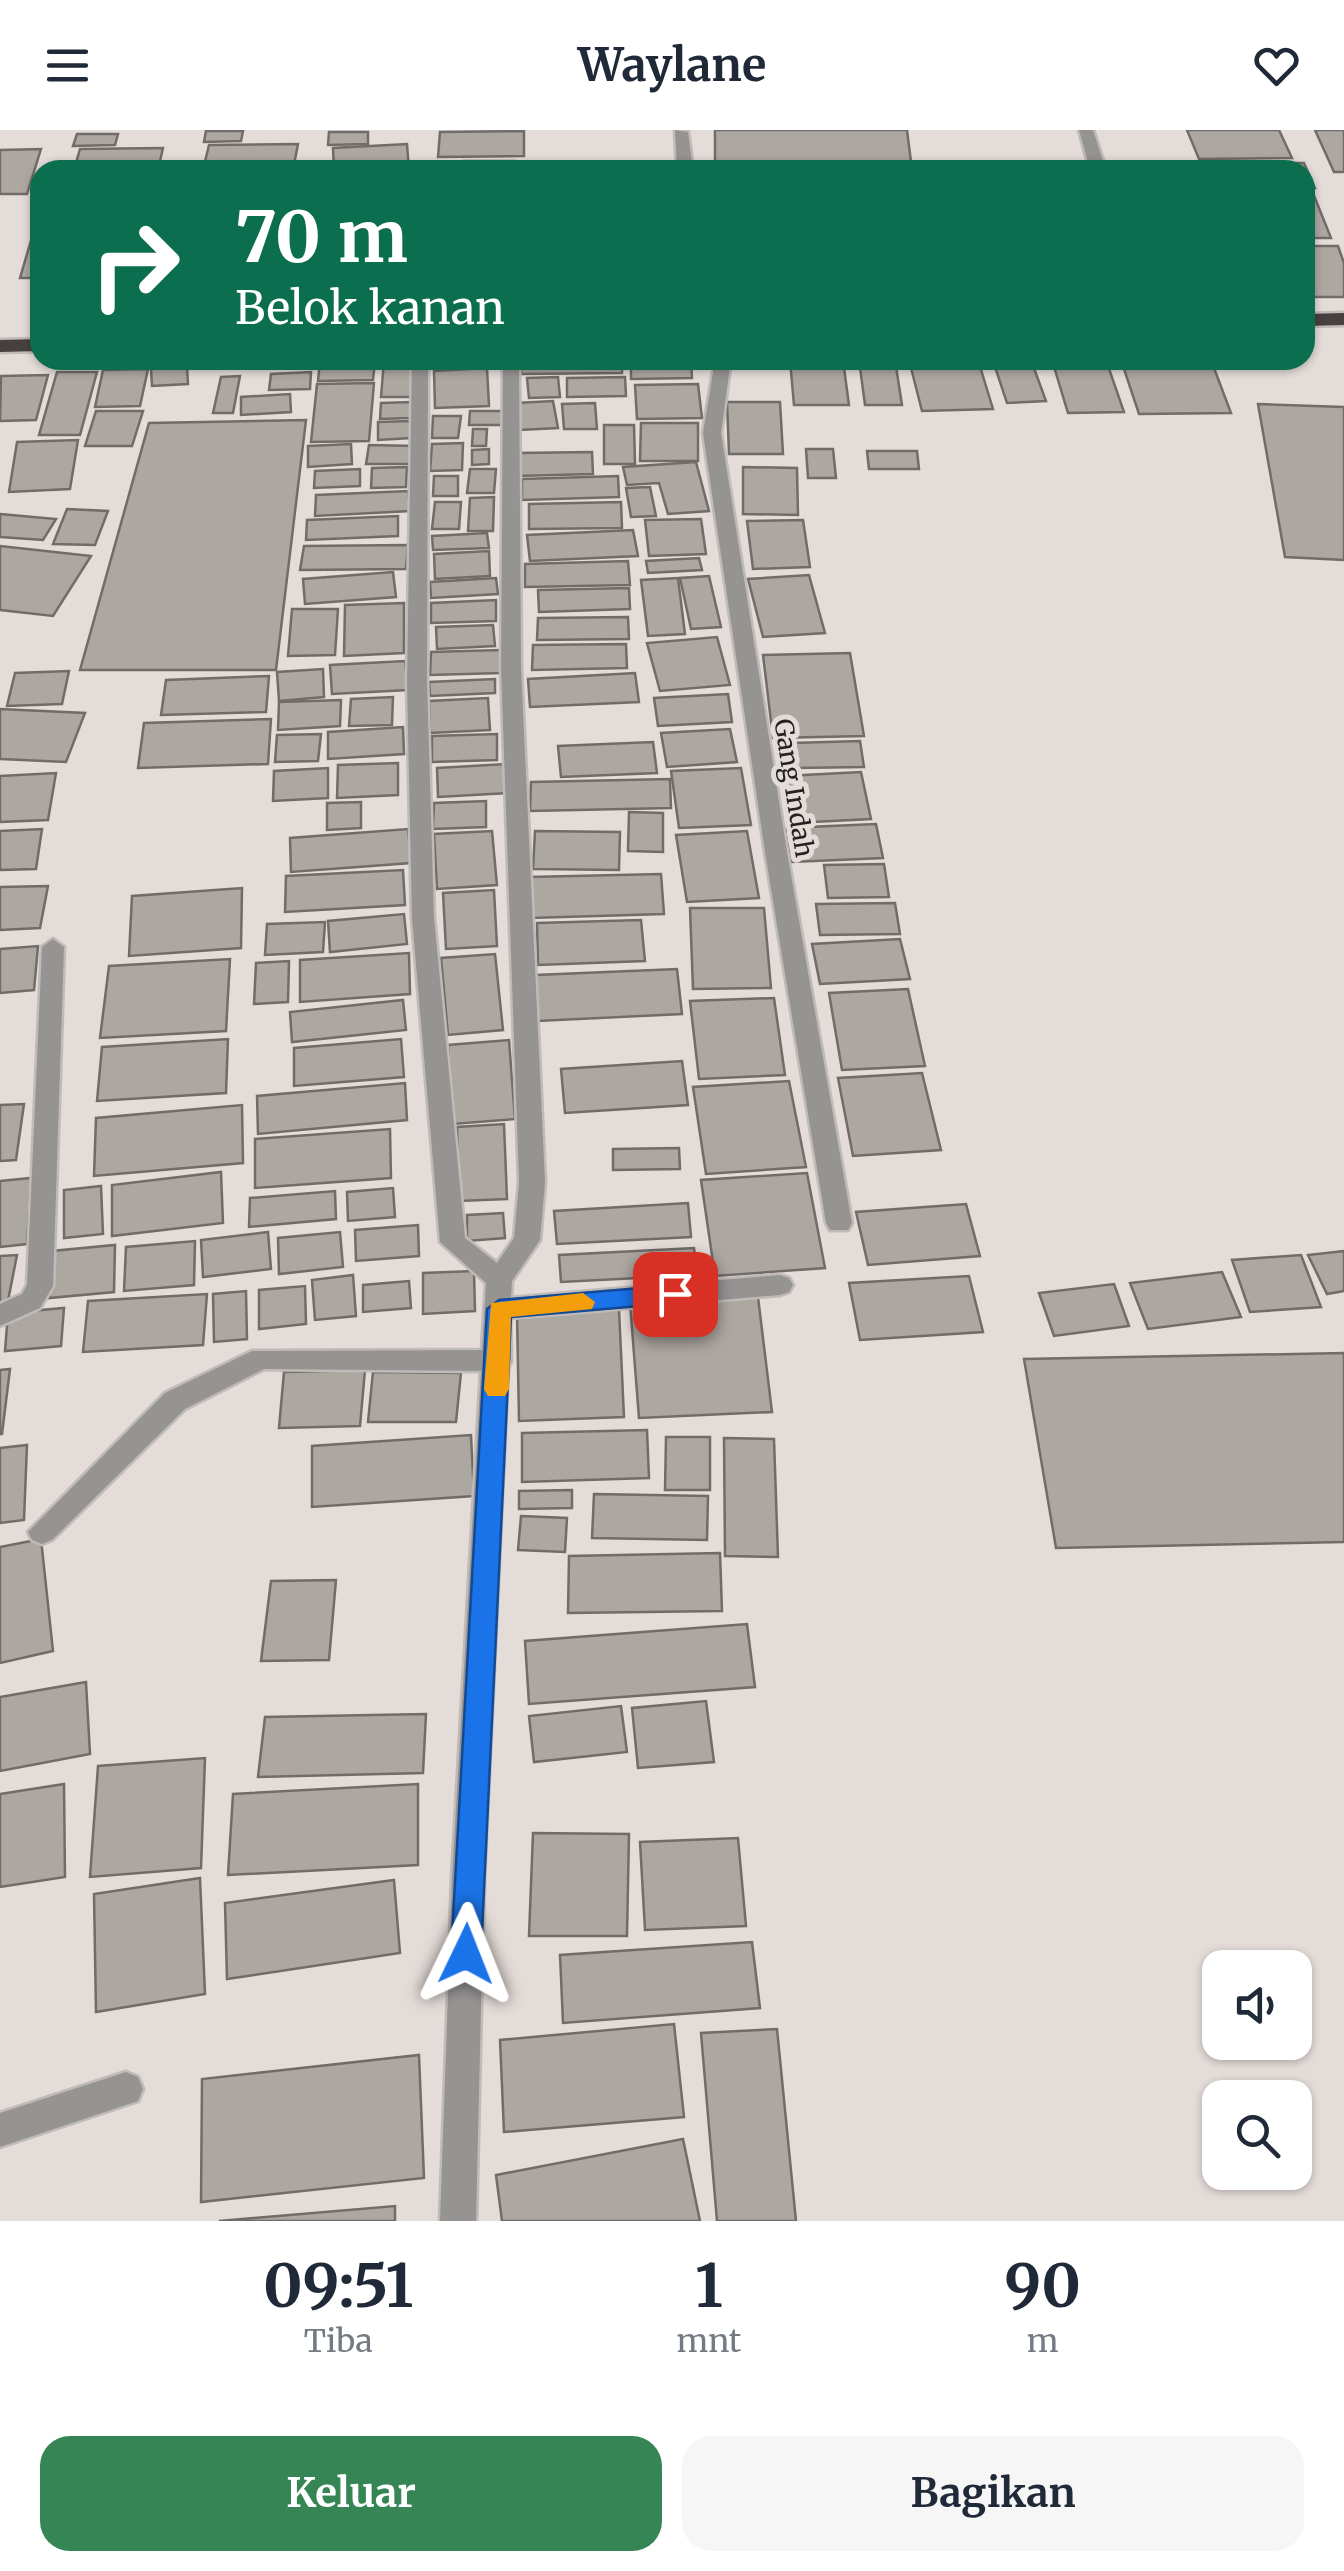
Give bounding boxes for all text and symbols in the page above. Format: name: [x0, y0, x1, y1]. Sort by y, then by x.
text: Waylane: [578, 37, 766, 93]
icon: menu: [40, 38, 95, 93]
icon: heart: [1249, 38, 1304, 93]
text: 70 m: [235, 193, 408, 281]
icon: right: [70, 200, 200, 330]
text: Belok kanan: [235, 280, 505, 336]
street label: Gang Indah: [767, 717, 821, 859]
pin: [633, 1252, 718, 1337]
icon: arrive: [648, 1267, 703, 1322]
position arrow: [414, 1902, 518, 2006]
map controls: [1202, 1950, 1312, 2190]
button: sound: [1202, 1950, 1312, 2060]
button: search: [1202, 2080, 1312, 2190]
text: 09:51: [263, 2248, 413, 2323]
text: 1: [695, 2248, 723, 2323]
text: 90: [1004, 2248, 1081, 2323]
text: Tiba: [304, 2321, 373, 2361]
text: mnt: [676, 2321, 741, 2361]
text: m: [1027, 2321, 1059, 2361]
button: Keluar: [40, 2436, 662, 2551]
button: Bagikan: [682, 2436, 1304, 2551]

